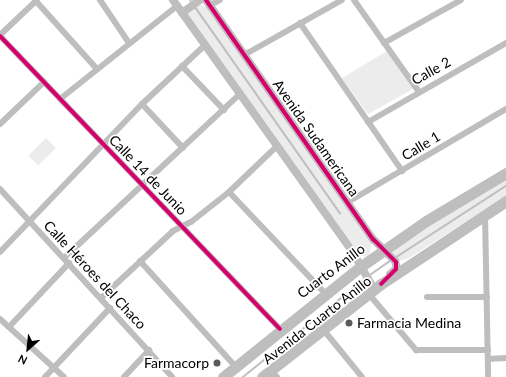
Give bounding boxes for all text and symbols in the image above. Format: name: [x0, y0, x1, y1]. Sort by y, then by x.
street label: Calle 2: [409, 53, 453, 89]
street label: Avenida Sudamericana: [269, 76, 363, 200]
street label: Calle 1: [399, 128, 443, 164]
street label: Calle 14 de Junio: [105, 131, 191, 219]
street label: Calle Héroes del Chaco: [40, 217, 150, 333]
street label: Cuarto Anillo: [294, 240, 368, 302]
street label: Avenida Cuarto Anillo: [259, 272, 375, 368]
place label: Farmacia Medina: [357, 315, 461, 331]
marker: Farmacia Medina: [344, 318, 354, 328]
north arrow: [8, 329, 48, 369]
text: N: [16, 352, 29, 368]
place label: Farmacorp: [144, 355, 209, 371]
marker: Farmacorp: [212, 358, 222, 368]

